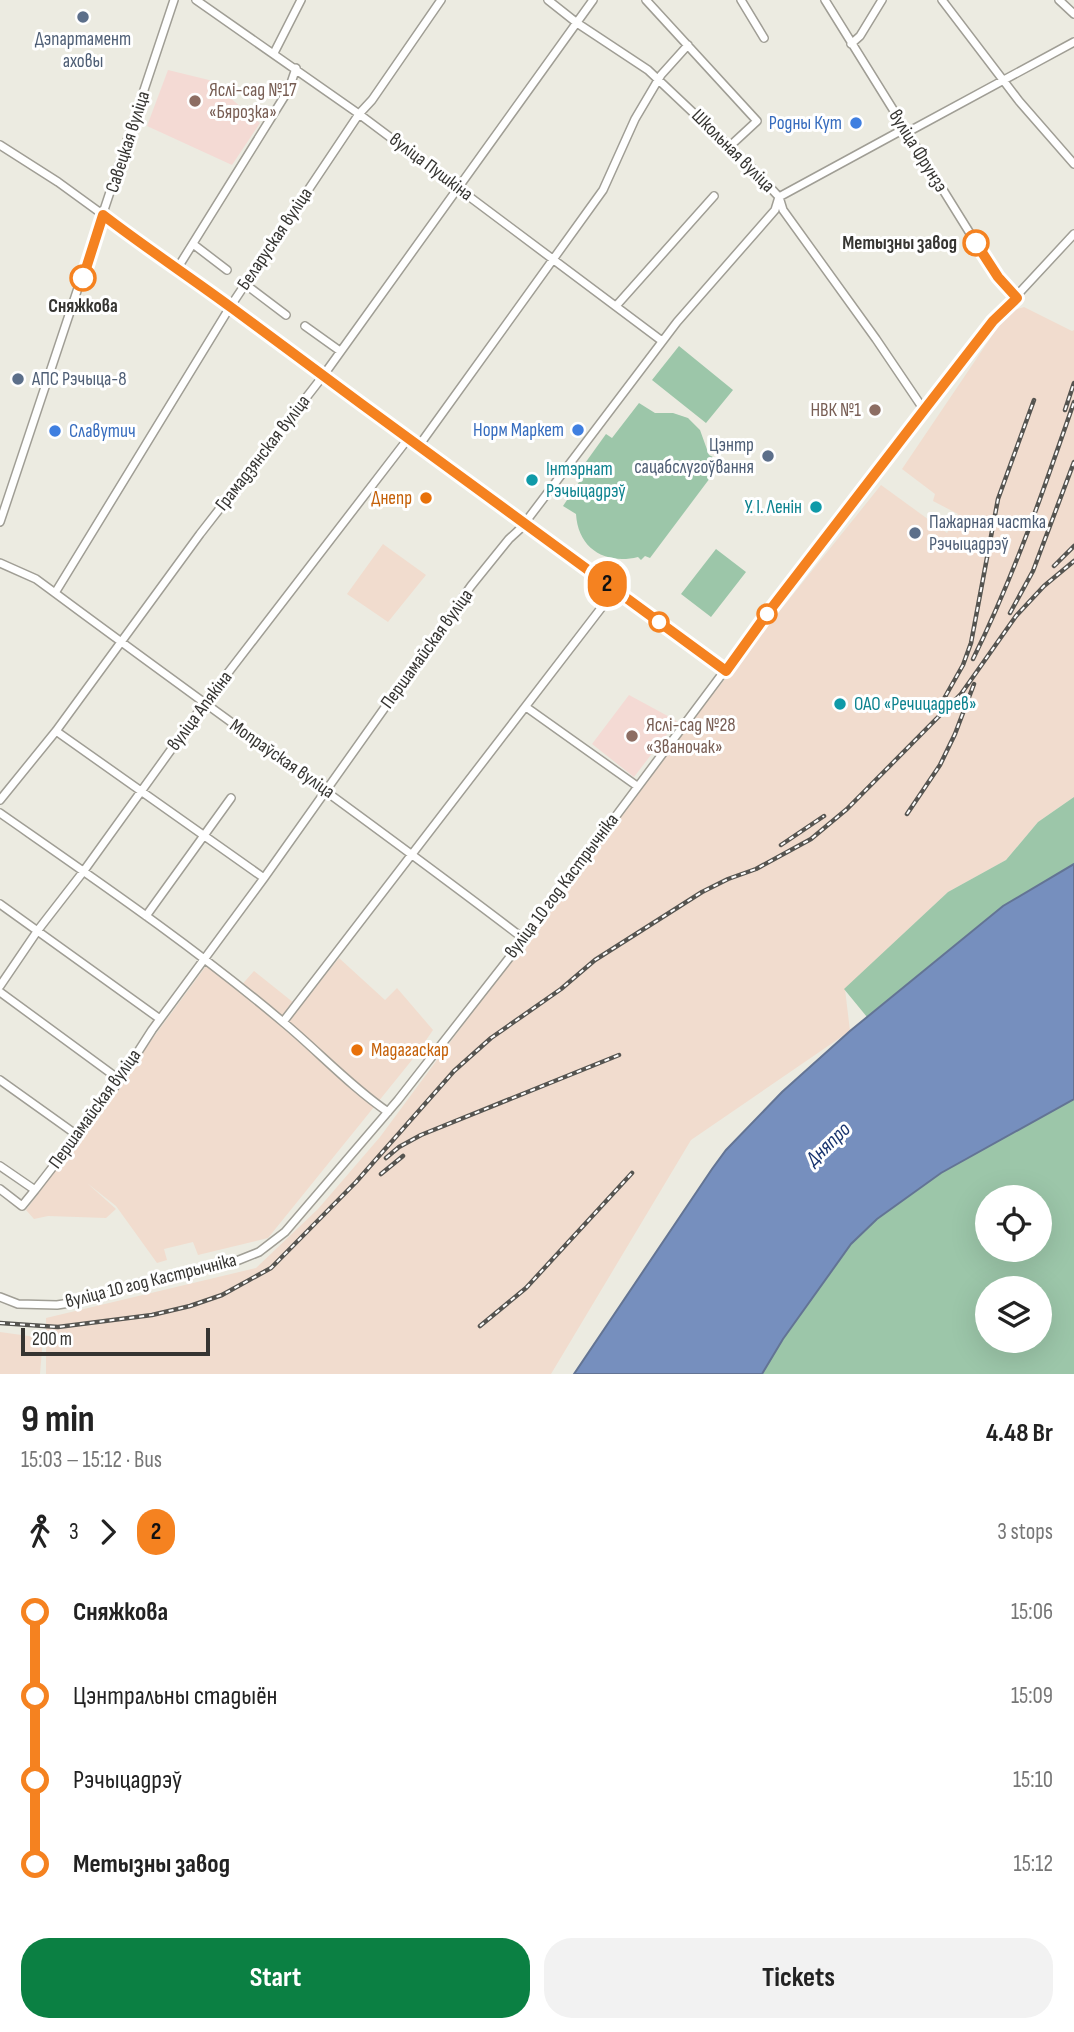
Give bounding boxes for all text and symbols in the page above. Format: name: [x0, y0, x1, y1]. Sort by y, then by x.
marker: Дэпартамент аховы: [75, 9, 91, 25]
place label: Дэпартамент аховы: [35, 28, 131, 73]
place label: Яслі-сад №17 «Бярозка»: [209, 79, 297, 124]
street label: Савецкая вуліца: [101, 88, 155, 196]
marker: Яслі-сад №17 «Бярозка»: [187, 93, 203, 109]
street label: Школьная вуліца: [687, 105, 779, 197]
street label: вуліца Фрунзэ: [884, 105, 952, 197]
place label: Родны Кут: [769, 112, 842, 135]
marker: Родны Кут: [848, 115, 864, 131]
street label: вуліца Пушкіна: [385, 128, 477, 206]
street label: Беларуская вуліца: [232, 184, 318, 294]
marker: Метызны завод: [963, 230, 989, 256]
place label: Метызны завод: [842, 232, 957, 255]
marker: Сняжкова: [70, 265, 96, 291]
place label: Сняжкова: [48, 295, 118, 318]
place label: АПС Рэчыца-8: [31, 368, 127, 391]
marker: АПС Рэчыца-8: [10, 371, 26, 387]
street label: Грамадзянская вуліца: [211, 391, 315, 515]
place label: НВК №1: [810, 399, 861, 422]
marker: НВК №1: [867, 402, 883, 418]
place label: Норм Маркет: [473, 419, 564, 442]
place label: Славутич: [69, 420, 136, 443]
marker: Норм Маркет: [570, 422, 586, 438]
marker: Славутич: [47, 423, 63, 439]
place label: Цэнтр сацабслугоўвання: [634, 434, 754, 479]
marker: Цэнтр сацабслугоўвання: [760, 448, 776, 464]
place label: Інтэрнат Рэчыцадрэў: [546, 458, 626, 503]
marker: Інтэрнат Рэчыцадрэў: [524, 472, 540, 488]
place label: Днепр: [371, 487, 412, 510]
marker: Днепр: [418, 490, 434, 506]
place label: У. І. Ленін: [745, 496, 802, 519]
marker: У. І. Ленін: [808, 499, 824, 515]
place label: Пажарная частка Рэчыцадрэў: [929, 511, 1046, 556]
marker: Пажарная частка Рэчыцадрэў: [907, 525, 923, 541]
line badge: 2: [584, 561, 630, 607]
text: 2: [602, 569, 612, 598]
street label: Першамайская вуліца: [376, 585, 478, 713]
unlabelled marker: [757, 604, 777, 624]
unlabelled marker: [649, 612, 669, 632]
street label: вуліца Апякіна: [163, 667, 237, 755]
place label: ОАО «Речицадрев»: [854, 693, 977, 716]
marker: ОАО «Речицадрев»: [832, 696, 848, 712]
street label: Мопраўская вуліца: [225, 714, 339, 804]
place label: Яслі-сад №28 «Званочак»: [646, 714, 736, 759]
marker: Яслі-сад №28 «Званочак»: [624, 728, 640, 744]
street label: вуліца 10 год Кастрычніка: [500, 809, 624, 963]
place label: Мадагаскар: [371, 1039, 449, 1062]
marker: Мадагаскар: [349, 1042, 365, 1058]
street label: Першамайская вуліца: [44, 1045, 146, 1173]
water label: Дняпро: [800, 1116, 856, 1172]
map controls: [975, 1185, 1052, 1353]
button: locate: [975, 1185, 1052, 1262]
street label: вуліца 10 год Кастрычніка: [63, 1249, 239, 1313]
button: layers: [975, 1276, 1052, 1353]
scale bar: [21, 1325, 210, 1357]
text: 200 m: [32, 1328, 72, 1351]
text: 9 min: [21, 1397, 95, 1442]
text: 4.48 Br: [986, 1418, 1053, 1449]
text: 15:03 – 15:12 · Bus: [21, 1446, 162, 1474]
icon: walk: [21, 1513, 59, 1551]
icon: forward: [89, 1513, 127, 1551]
text: 2: [151, 1517, 161, 1546]
text: 3: [69, 1518, 79, 1546]
text: 3 stops: [997, 1518, 1053, 1546]
text: Сняжкова: [73, 1597, 168, 1628]
text: 15:06: [1011, 1598, 1053, 1626]
text: Цэнтральны стадыён: [73, 1681, 277, 1712]
text: 15:09: [1011, 1682, 1053, 1710]
text: Рэчыцадрэў: [73, 1765, 182, 1796]
text: 15:10: [1013, 1766, 1053, 1794]
text: Метызны завод: [73, 1849, 230, 1880]
text: 15:12: [1014, 1850, 1053, 1878]
button: Start: [21, 1938, 530, 2018]
button: Tickets: [544, 1938, 1053, 2018]

